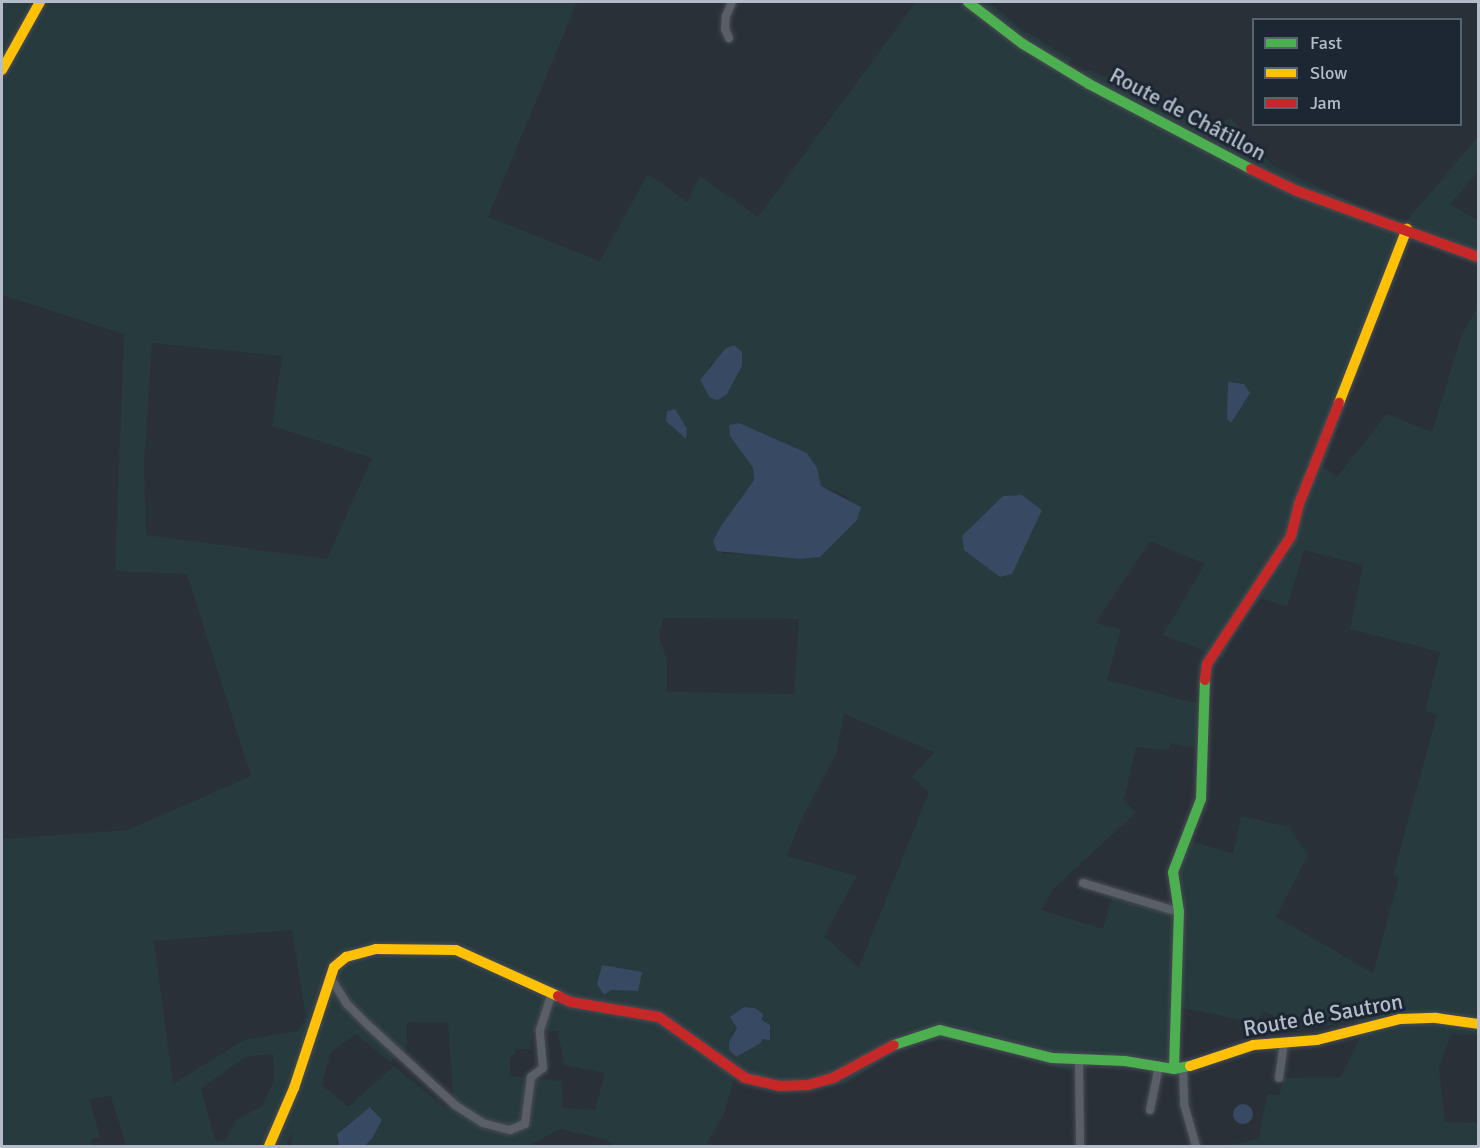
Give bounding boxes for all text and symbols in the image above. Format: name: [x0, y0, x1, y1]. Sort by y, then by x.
legend: [1252, 18, 1462, 126]
text: Fast: [1310, 32, 1342, 54]
street label: Route de Châtillon: [1105, 62, 1271, 166]
text: Slow: [1310, 62, 1347, 84]
text: Jam: [1310, 92, 1341, 114]
street label: Route de Sautron: [1241, 988, 1405, 1042]

